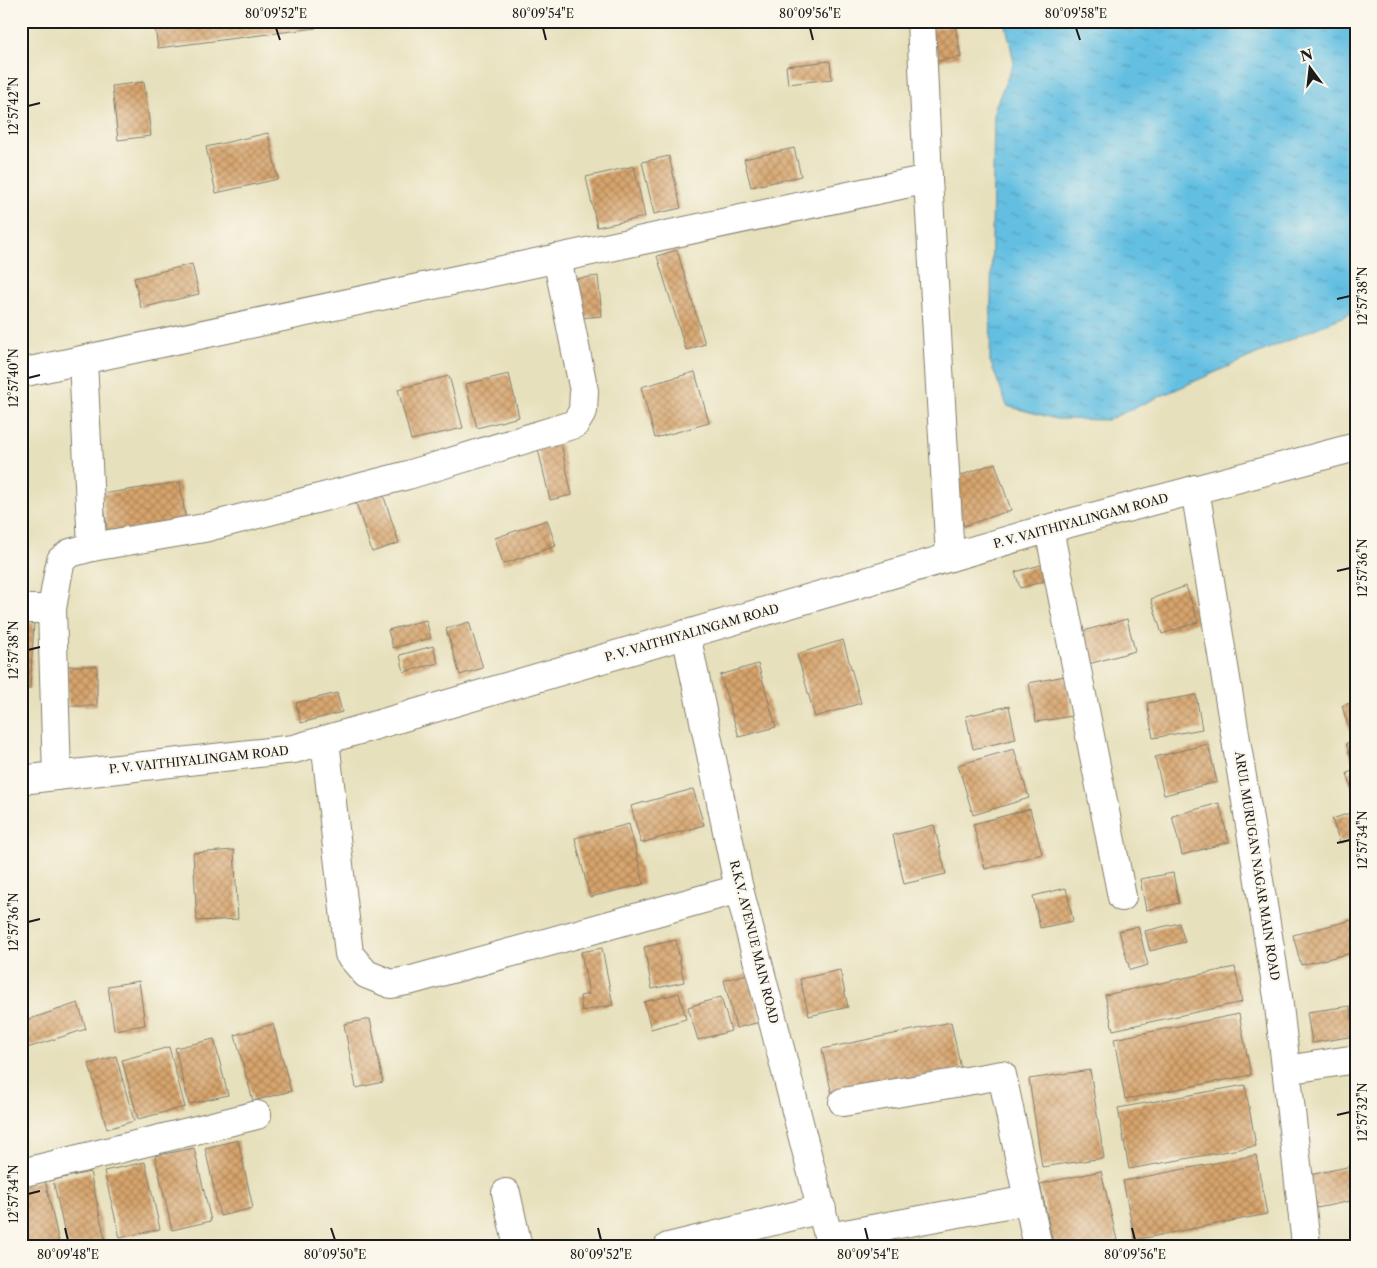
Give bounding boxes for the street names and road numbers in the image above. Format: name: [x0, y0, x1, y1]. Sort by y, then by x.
street label: P. V. VAITHIYALINGAM ROAD: [992, 490, 1170, 551]
street label: P. V. VAITHIYALINGAM ROAD: [603, 600, 781, 665]
street label: P. V. VAITHIYALINGAM ROAD: [108, 743, 290, 776]
street label: ARUL MURUGAN NAGAR MAIN ROAD: [1232, 749, 1283, 982]
street label: R.K.V. AVENUE MAIN ROAD: [727, 858, 782, 1026]

